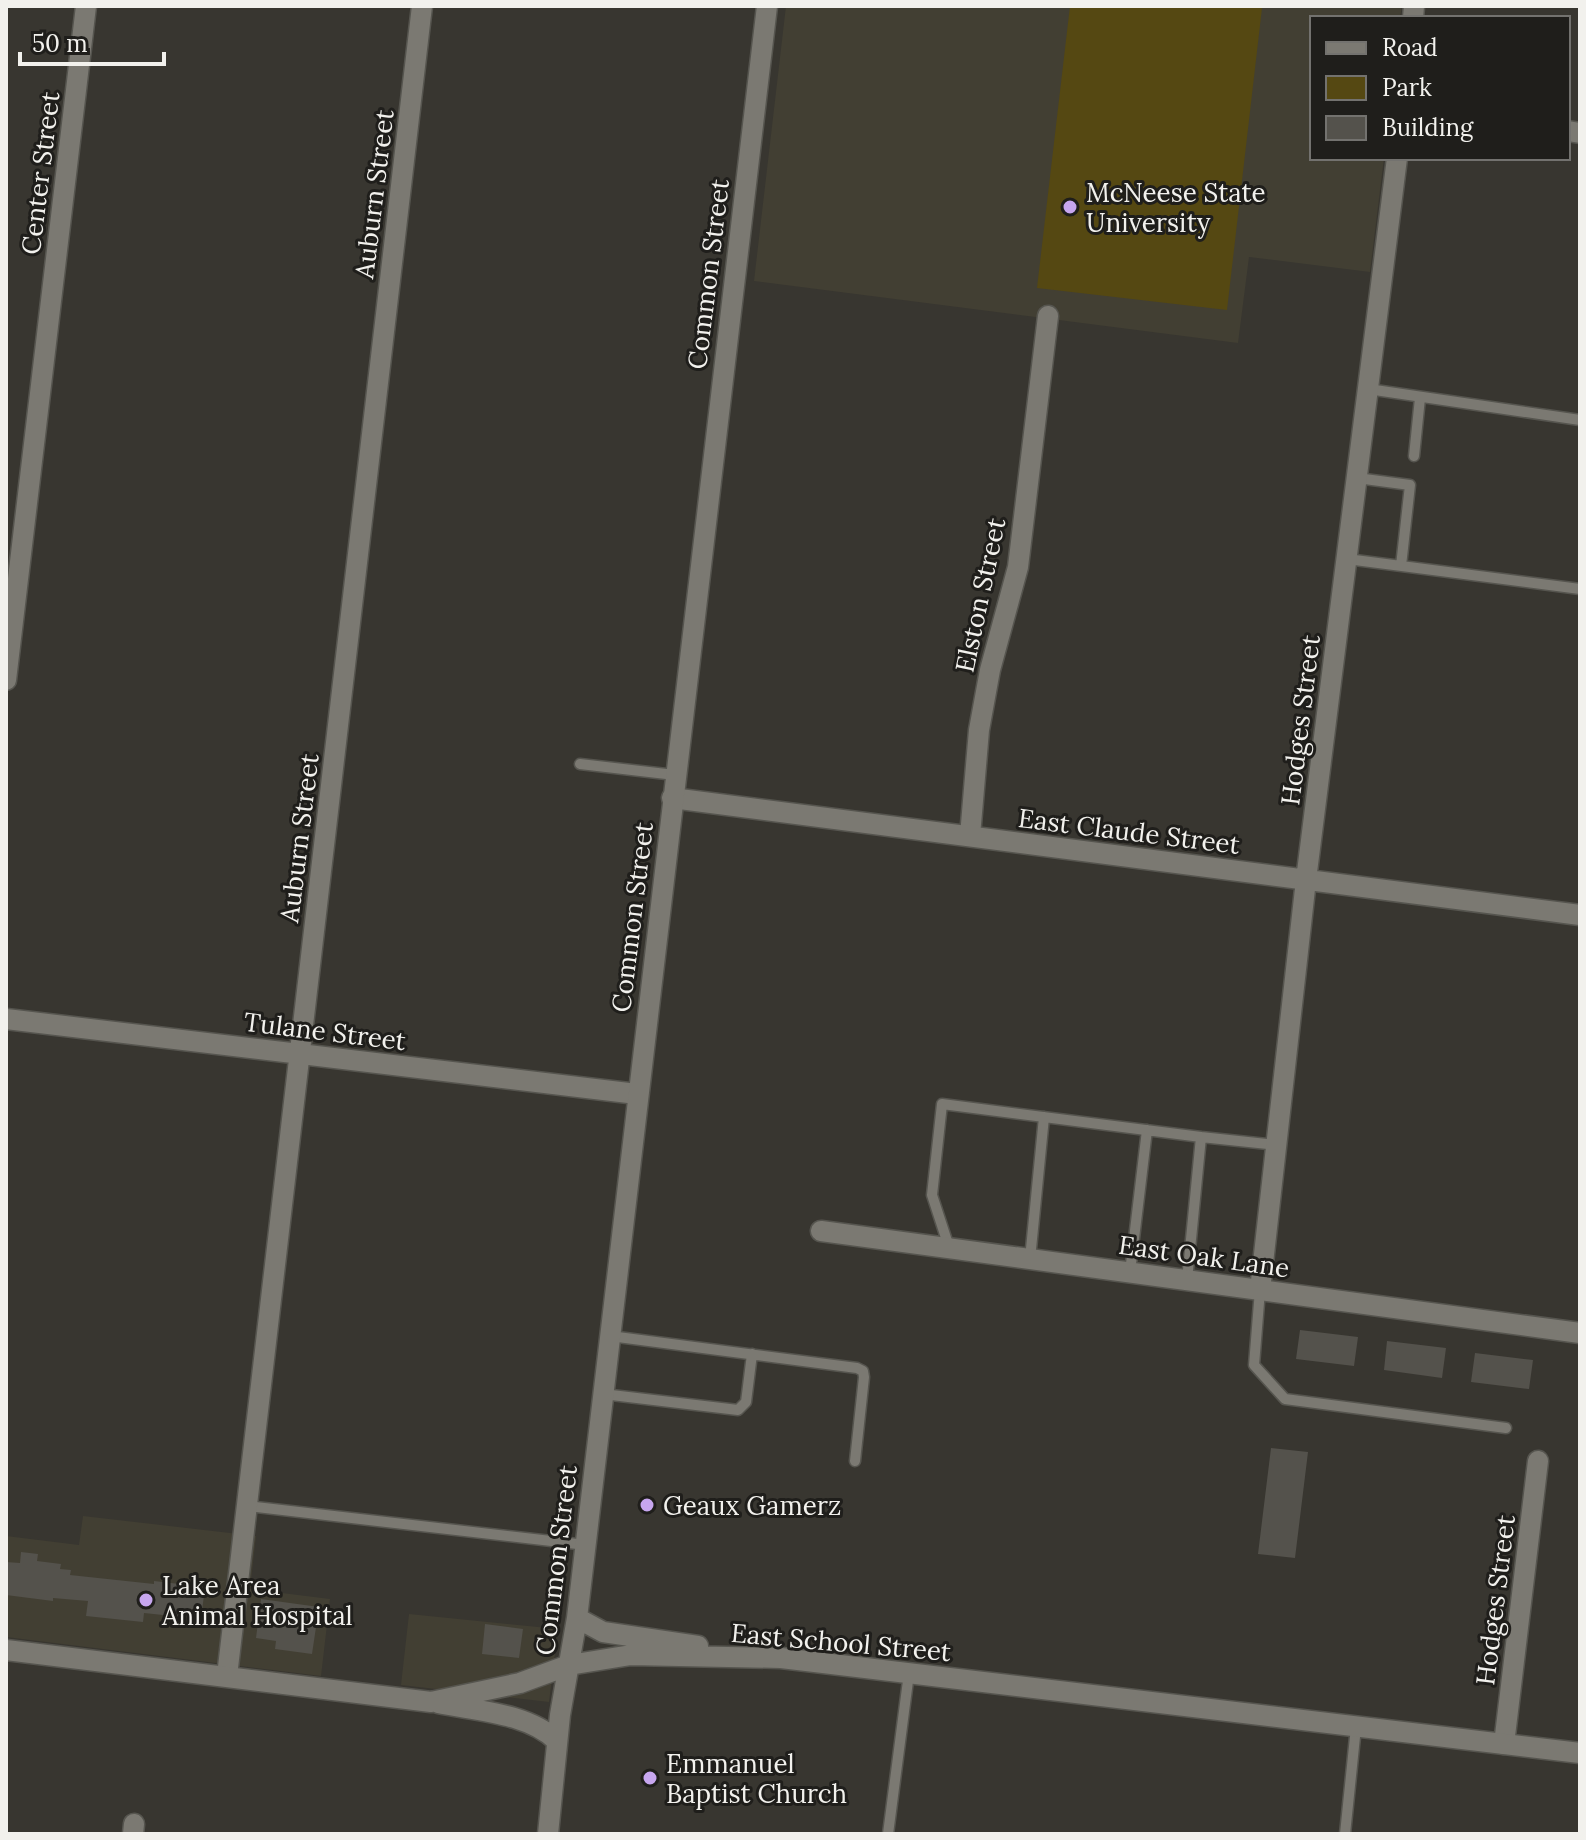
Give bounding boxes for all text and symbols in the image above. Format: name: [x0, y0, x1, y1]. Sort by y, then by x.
scale bar: [20, 16, 164, 66]
legend: [1310, 16, 1570, 160]
text: 50 m: [32, 28, 88, 59]
text: Road: [1382, 32, 1438, 63]
text: Park: [1382, 72, 1432, 103]
street label: Center Street: [14, 90, 66, 256]
street label: Auburn Street: [347, 108, 401, 281]
text: Building: [1382, 112, 1474, 143]
place label: McNeese State University: [1086, 176, 1266, 239]
street label: Common Street: [680, 177, 736, 371]
marker: McNeese State University: [1061, 198, 1079, 216]
street label: Elston Street: [948, 515, 1012, 675]
street label: Hodges Street: [1273, 633, 1327, 807]
street label: Auburn Street: [272, 752, 326, 925]
street label: East Claude Street: [1016, 801, 1242, 861]
street label: Common Street: [604, 820, 660, 1014]
street label: Tulane Street: [242, 1005, 408, 1057]
street label: East Oak Lane: [1116, 1228, 1292, 1284]
street label: Common Street: [528, 1463, 584, 1657]
place label: Geaux Gamerz: [663, 1489, 841, 1522]
marker: Geaux Gamerz: [638, 1496, 656, 1514]
street label: Hodges Street: [1468, 1513, 1522, 1687]
place label: Lake Area Animal Hospital: [161, 1569, 353, 1632]
marker: Lake Area Animal Hospital: [137, 1591, 155, 1609]
street label: East School Street: [730, 1616, 952, 1668]
place label: Emmanuel Baptist Church: [666, 1747, 847, 1810]
marker: Emmanuel Baptist Church: [641, 1769, 659, 1787]

